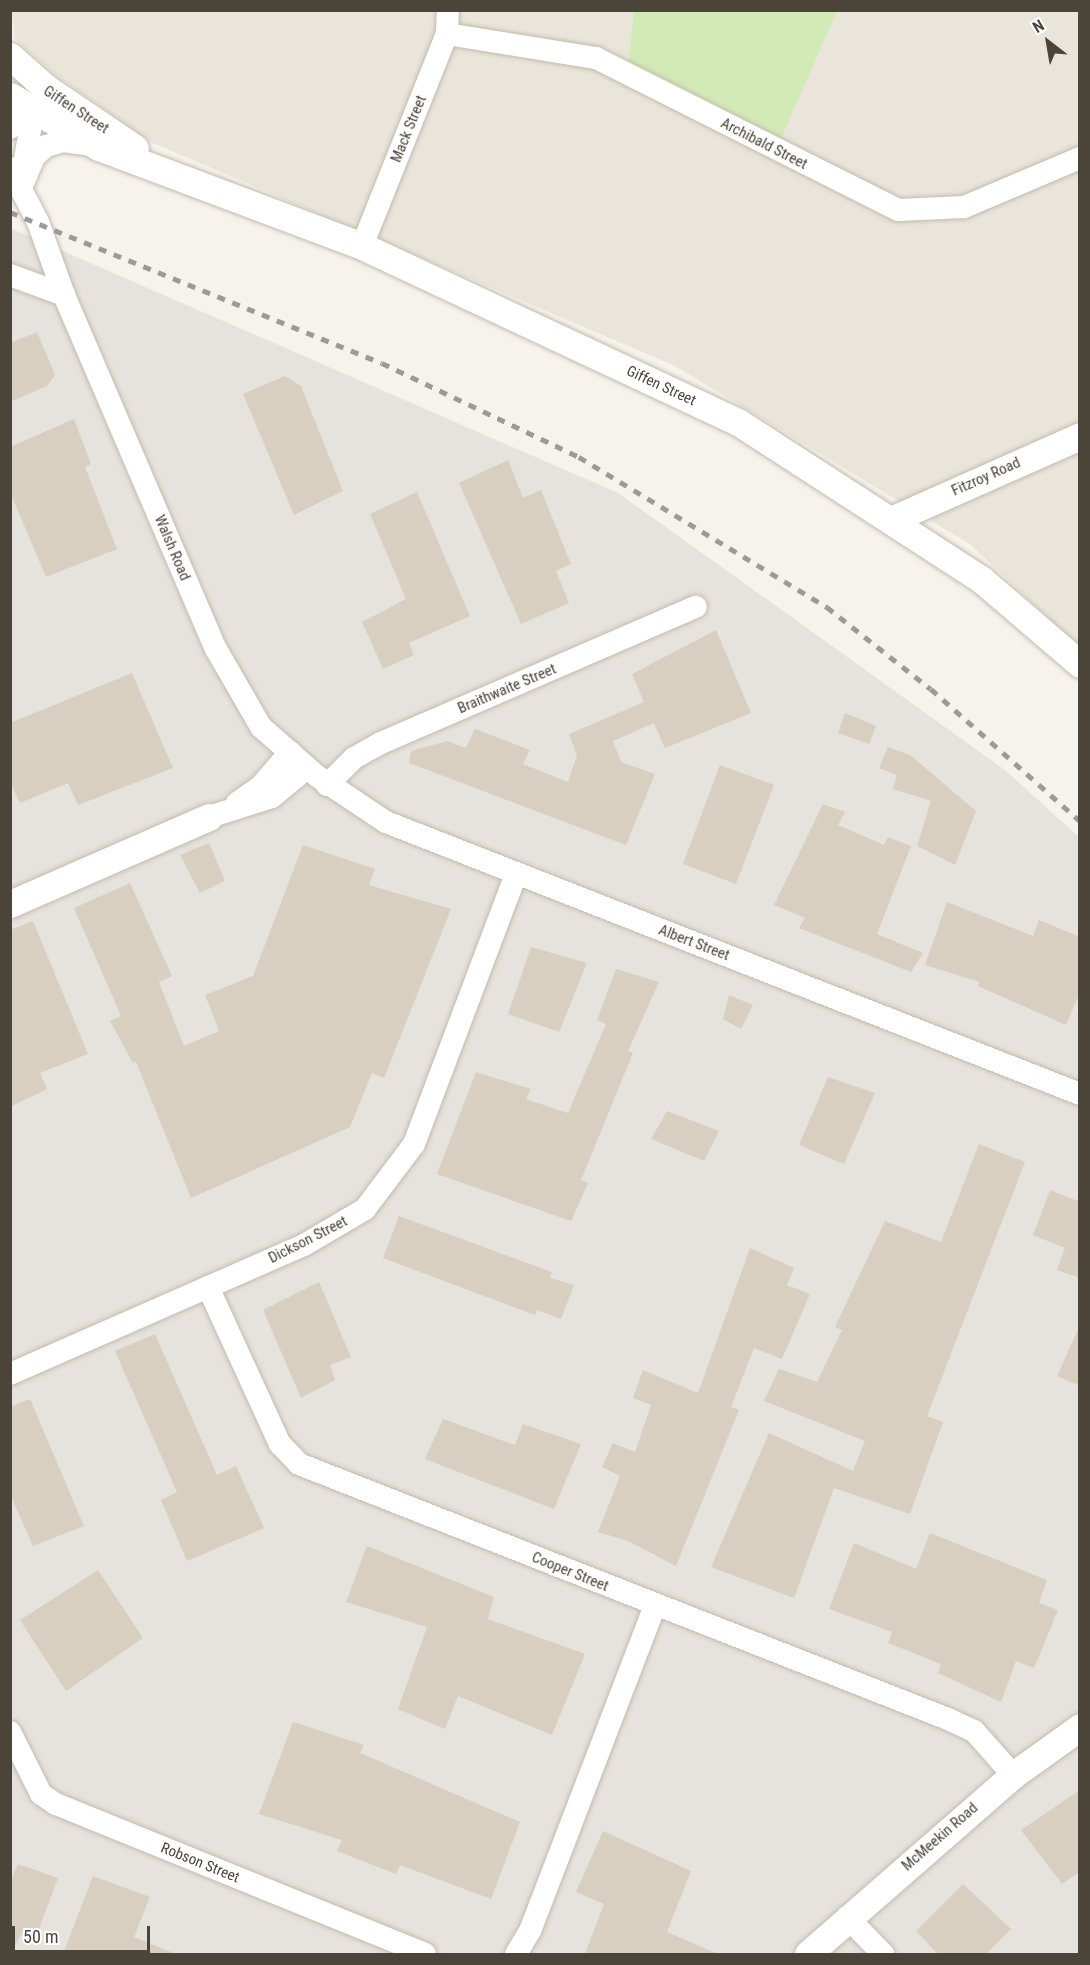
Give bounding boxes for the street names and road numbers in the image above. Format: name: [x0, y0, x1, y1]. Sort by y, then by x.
street label: Giffen Street: [40, 82, 112, 138]
street label: Mack Street: [387, 93, 431, 165]
street label: Archibald Street: [718, 114, 810, 174]
street label: Giffen Street: [623, 362, 699, 410]
street label: Fitzroy Road: [949, 454, 1023, 500]
street label: Walsh Road: [150, 513, 194, 583]
street label: Braithwaite Street: [455, 660, 559, 718]
street label: Albert Street: [656, 921, 732, 965]
street label: Dickson Street: [266, 1212, 350, 1268]
street label: Cooper Street: [529, 1548, 611, 1596]
street label: McMeekin Road: [898, 1799, 982, 1875]
street label: Robson Street: [158, 1839, 242, 1887]

